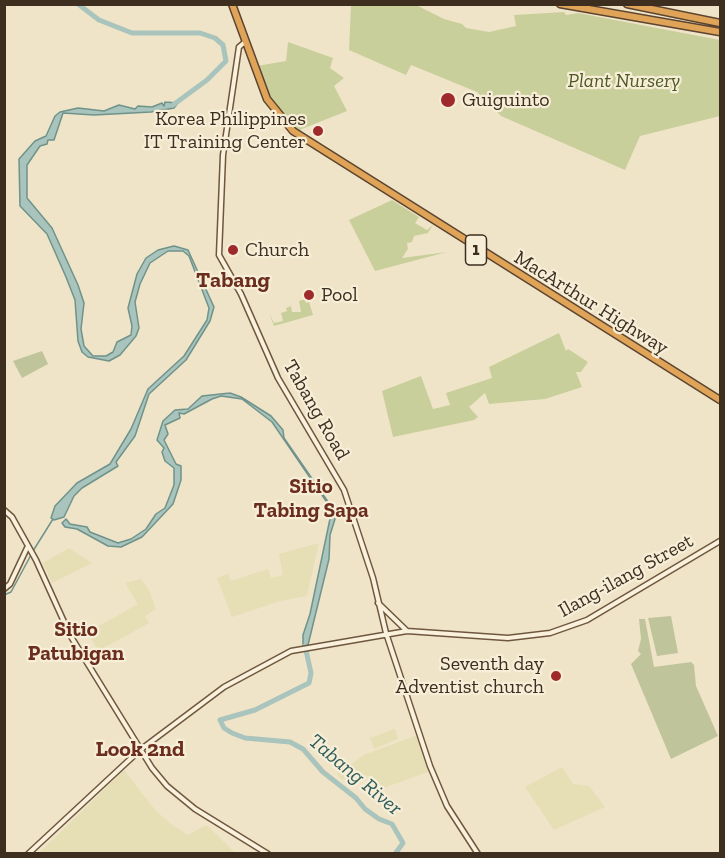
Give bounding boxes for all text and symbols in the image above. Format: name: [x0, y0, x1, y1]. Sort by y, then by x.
park label: Plant Nursery: [568, 69, 680, 93]
place label: Guiguinto: [462, 88, 550, 112]
marker: Guiguinto: [439, 91, 457, 109]
place label: Korea Philippines IT Training Center: [144, 107, 306, 154]
marker: Korea Philippines IT Training Center: [311, 124, 325, 138]
road number: 1: [466, 235, 486, 265]
place label: Church: [245, 238, 309, 262]
marker: Church: [226, 243, 240, 257]
street label: MacArthur Highway: [509, 246, 673, 360]
district label: Tabang: [196, 268, 270, 294]
place label: Pool: [321, 283, 358, 307]
marker: Pool: [302, 288, 316, 302]
street label: Tabang Road: [278, 356, 354, 464]
district label: Sitio Tabing Sapa: [253, 474, 369, 524]
street label: Ilang-ilang Street: [554, 529, 698, 623]
district label: Sitio Patubigan: [28, 617, 124, 667]
place label: Seventh day Adventist church: [396, 652, 544, 699]
marker: Seventh day Adventist church: [549, 669, 563, 683]
water label: Tabang River: [303, 729, 407, 821]
district label: Look 2nd: [96, 737, 184, 763]

